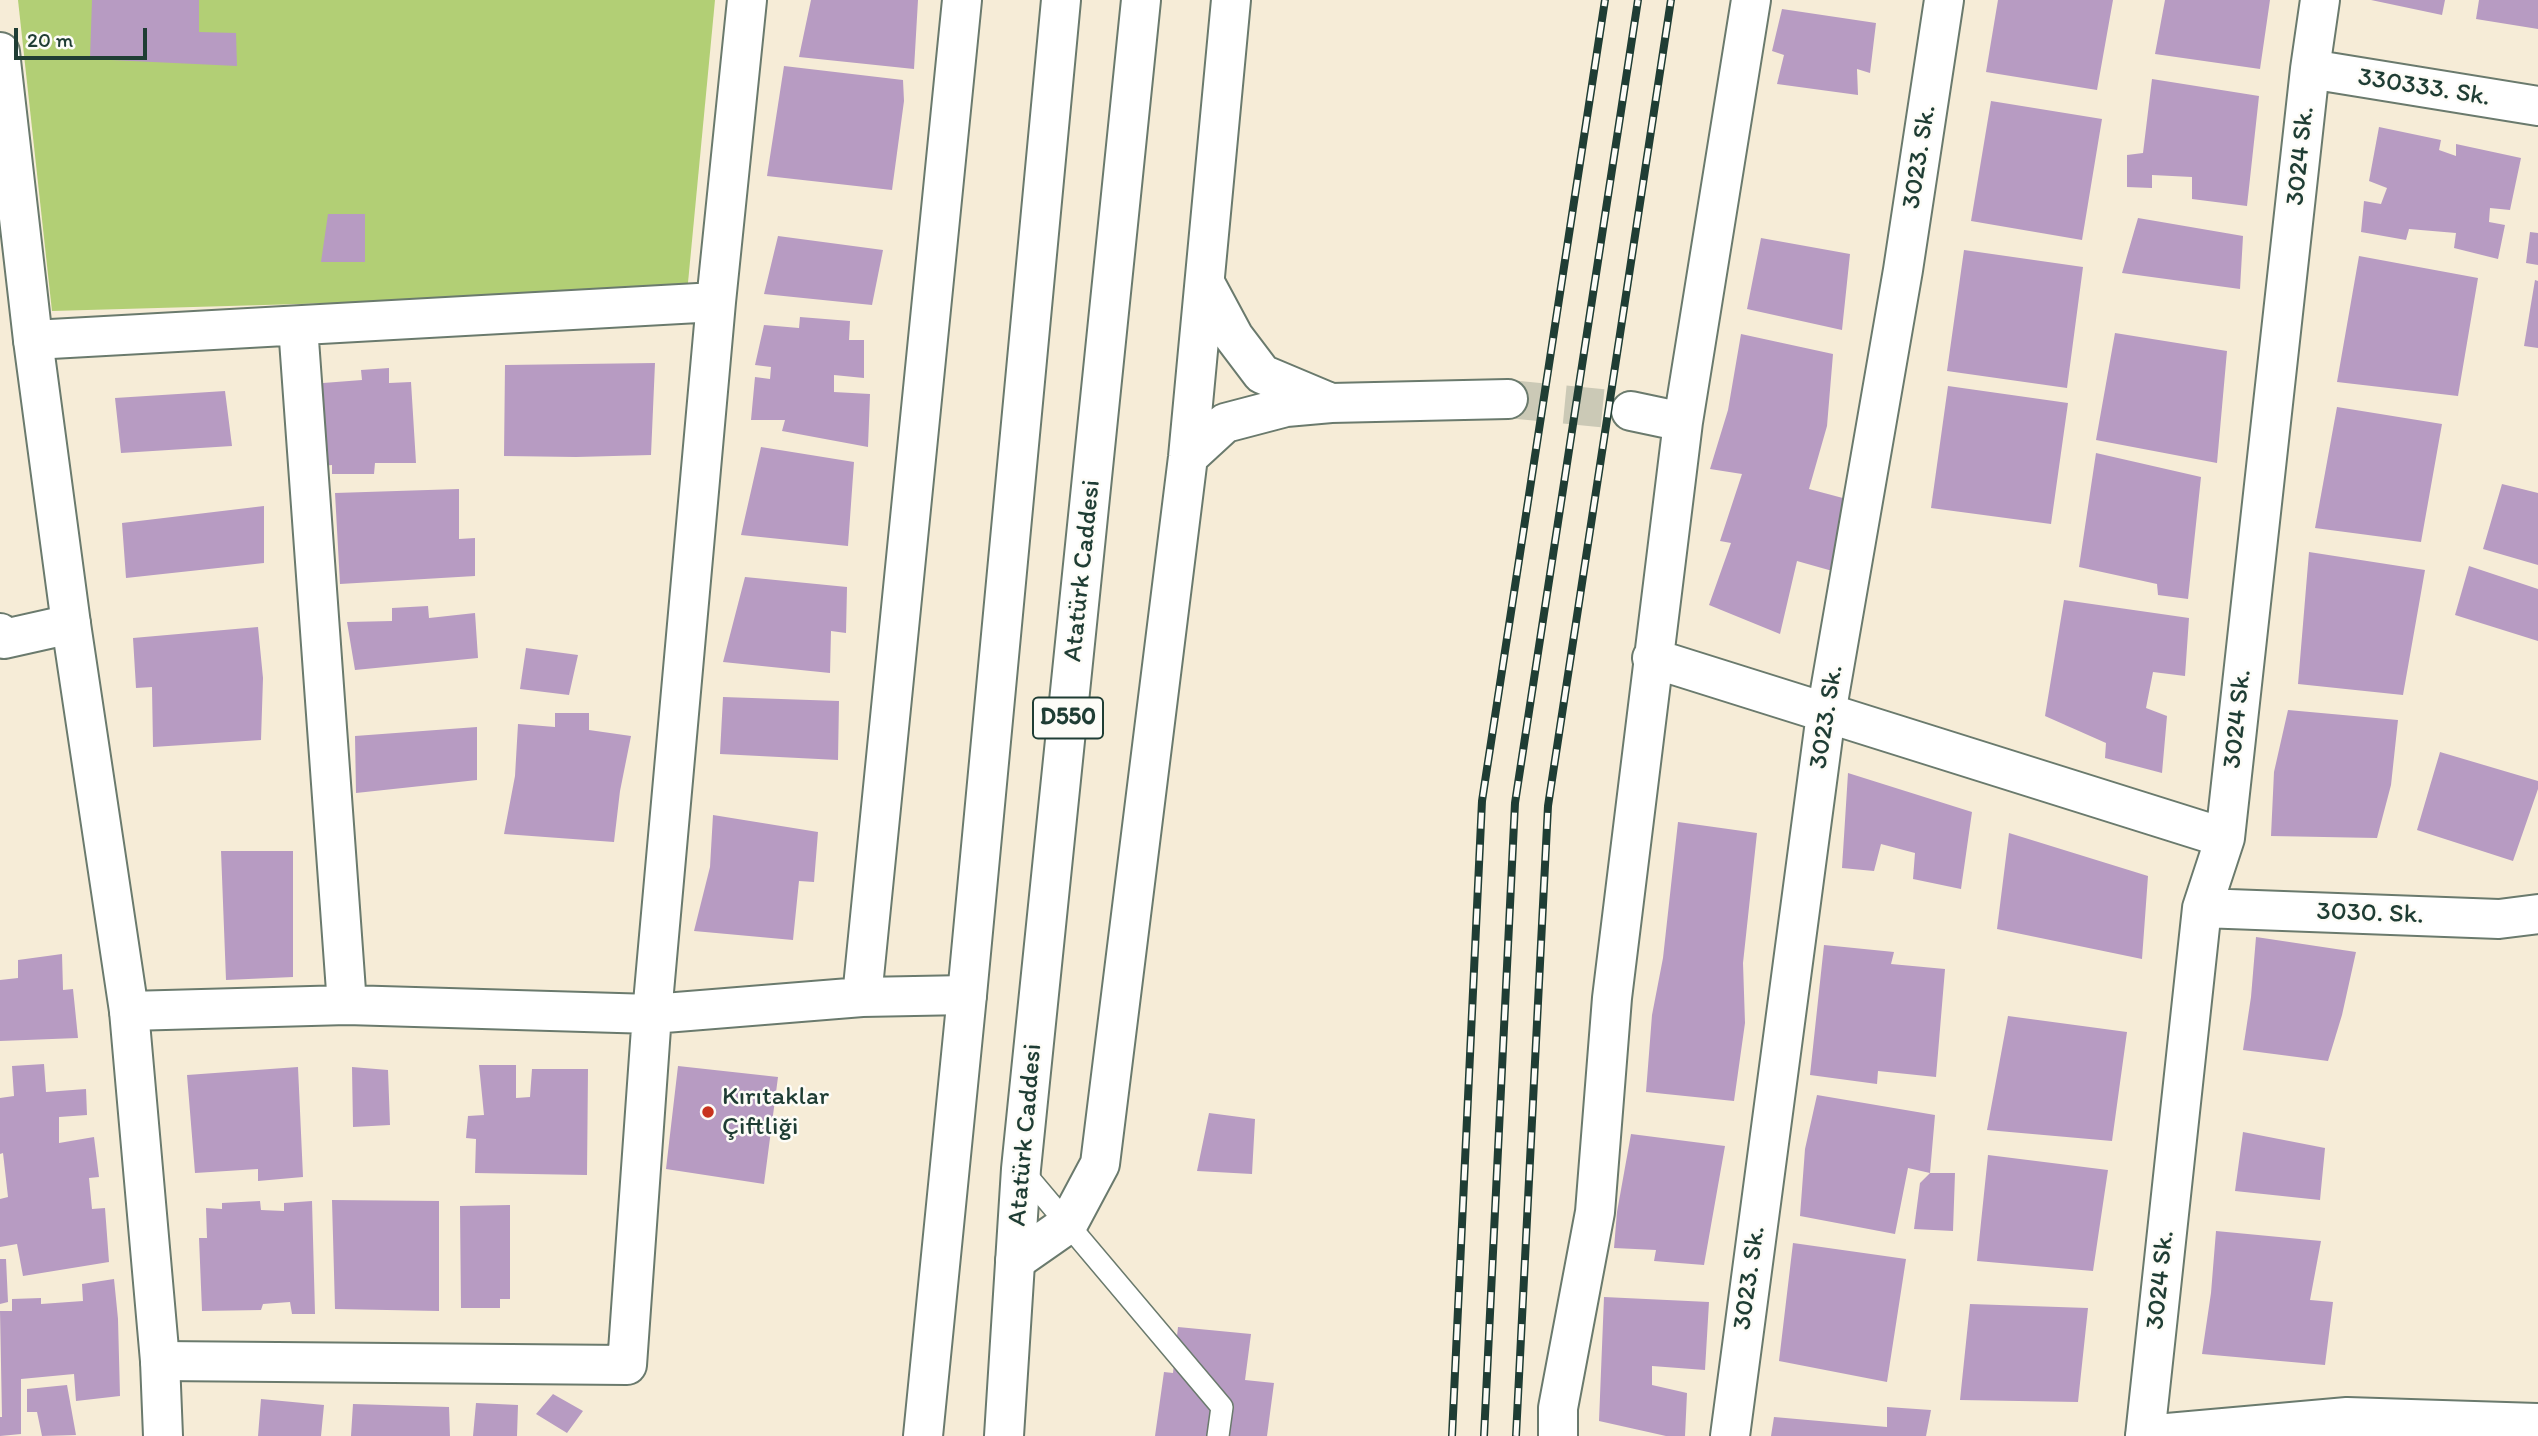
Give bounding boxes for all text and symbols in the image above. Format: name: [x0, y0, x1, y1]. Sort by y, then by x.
scale bar: [18, 14, 150, 58]
text: 20 m: [27, 27, 73, 52]
street label: 330333. Sk.: [2356, 62, 2492, 114]
street label: 3023. Sk.: [1896, 103, 1944, 211]
street label: 3024 Sk.: [2280, 105, 2322, 207]
street label: Atatürk Caddesi: [1058, 478, 1108, 664]
street label: 3023. Sk.: [1803, 663, 1851, 771]
street label: 3024 Sk.: [2217, 668, 2259, 770]
road number: D550: [1033, 698, 1103, 738]
street label: 3030. Sk.: [2316, 897, 2424, 931]
street label: Atatürk Caddesi: [1002, 1043, 1050, 1227]
place label: Kırıtaklar Çiftliği: [722, 1081, 829, 1142]
marker: Kırıtaklar Çiftliği: [700, 1104, 716, 1120]
street label: 3023. Sk.: [1727, 1224, 1773, 1332]
street label: 3024 Sk.: [2140, 1229, 2182, 1331]

